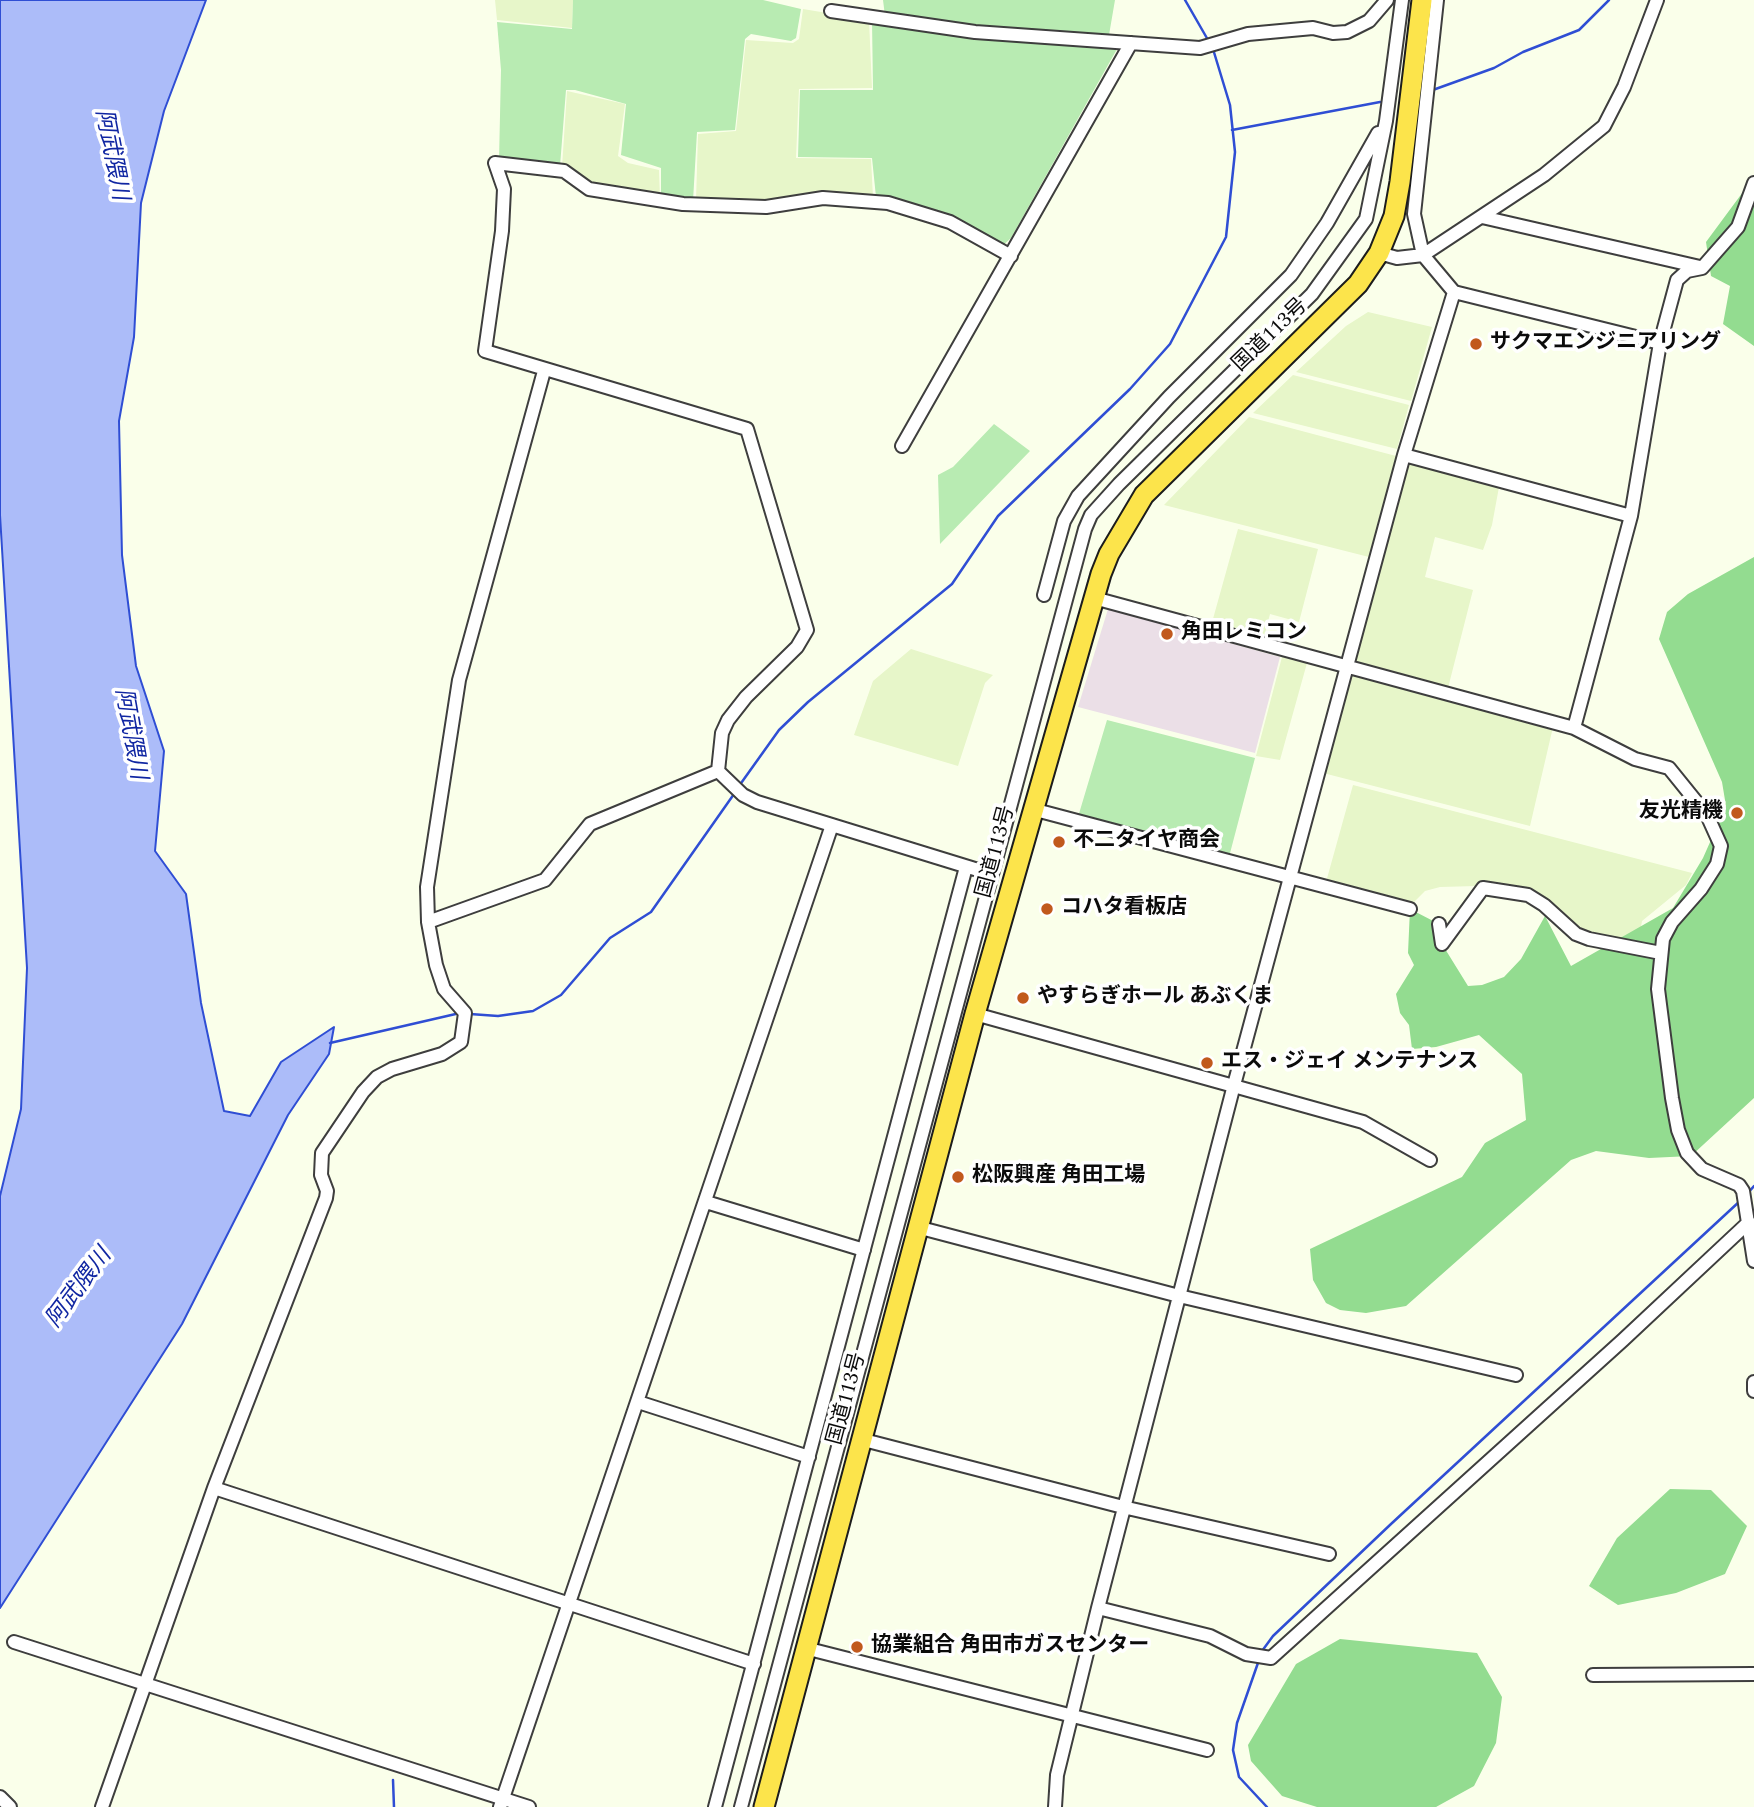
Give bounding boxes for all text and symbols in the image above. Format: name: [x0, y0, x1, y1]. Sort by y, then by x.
water label: 阿武隈川: [88, 107, 132, 203]
street label: 国道113号: [1228, 294, 1314, 378]
place label: サクマエンジニアリング: [1490, 331, 1721, 357]
marker: サクマエンジニアリング: [1468, 336, 1484, 352]
place label: 角田レミコン: [1181, 621, 1307, 647]
marker: 角田レミコン: [1159, 626, 1175, 642]
water label: 阿武隈川: [107, 686, 151, 782]
place label: 友光精機: [1639, 800, 1723, 826]
street label: 国道113号: [973, 803, 1021, 901]
marker: 友光精機: [1729, 805, 1745, 821]
place label: 不二タイヤ商会: [1073, 829, 1220, 855]
marker: 不二タイヤ商会: [1051, 834, 1067, 850]
place label: コハタ看板店: [1061, 896, 1187, 922]
marker: コハタ看板店: [1039, 901, 1055, 917]
place label: やすらぎホール あぶくま: [1037, 985, 1273, 1011]
marker: やすらぎホール あぶくま: [1015, 990, 1031, 1006]
place label: エス・ジェイ メンテナンス: [1221, 1050, 1478, 1076]
marker: エス・ジェイ メンテナンス: [1199, 1055, 1215, 1071]
place label: 松阪興産 角田工場: [972, 1164, 1145, 1190]
marker: 松阪興産 角田工場: [950, 1169, 966, 1185]
water label: 阿武隈川: [41, 1244, 119, 1334]
street label: 国道113号: [824, 1350, 872, 1448]
place label: 協業組合 角田市ガスセンター: [871, 1634, 1149, 1660]
marker: 協業組合 角田市ガスセンター: [849, 1639, 865, 1655]

